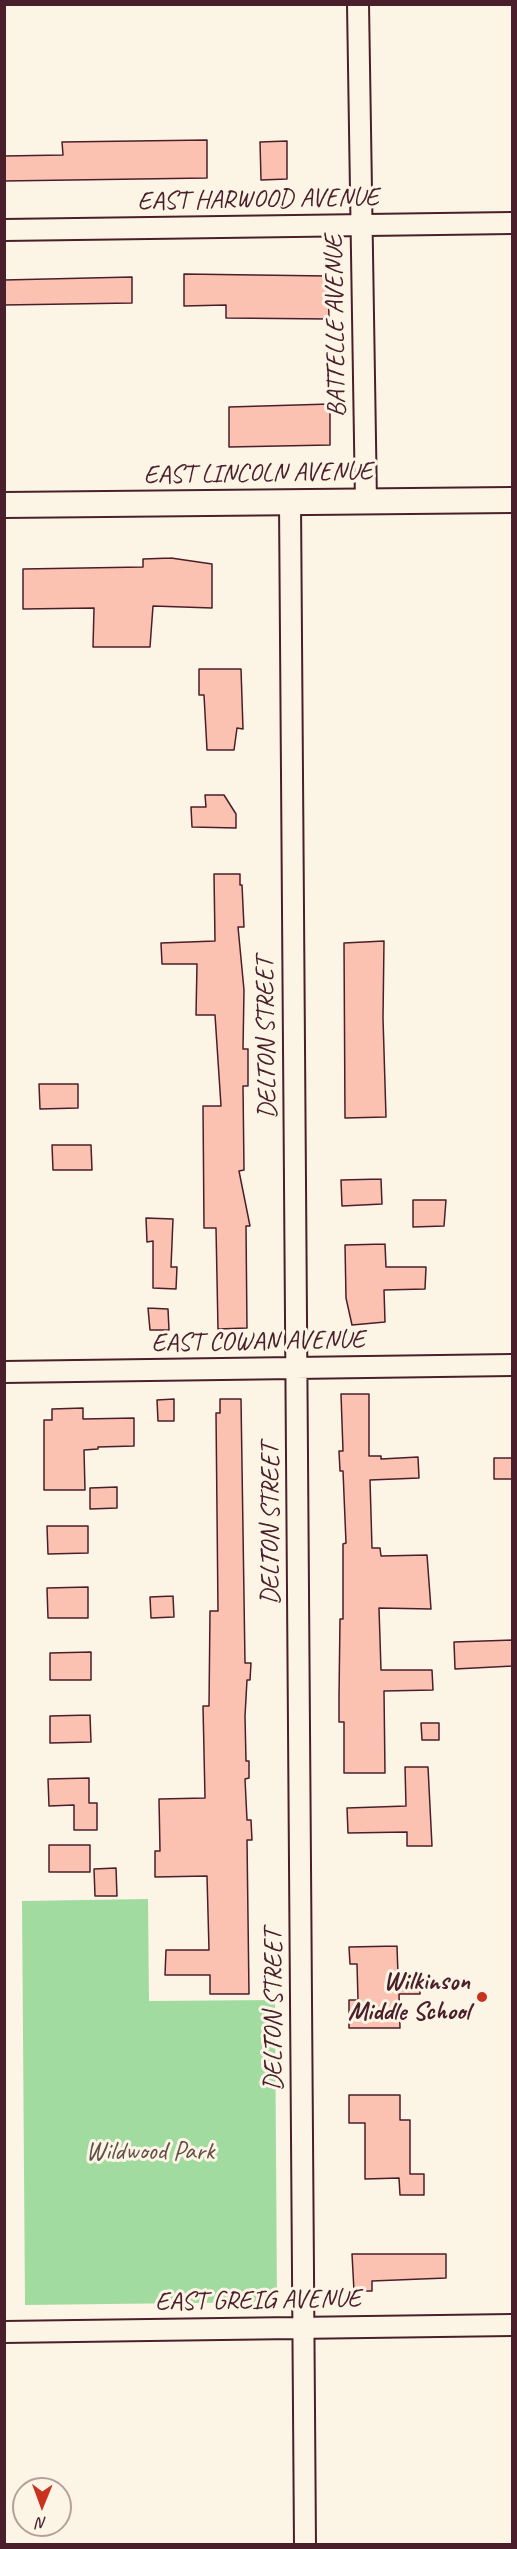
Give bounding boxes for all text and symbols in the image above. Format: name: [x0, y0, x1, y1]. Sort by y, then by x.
street label: EAST HARWOOD AVENUE: [137, 182, 379, 218]
street label: BATTELLE AVENUE: [319, 235, 353, 417]
street label: EAST LINCOLN AVENUE: [143, 456, 373, 492]
street label: DELTON STREET: [250, 957, 284, 1119]
street label: EAST COWAN AVENUE: [151, 1325, 365, 1359]
street label: DELTON STREET: [255, 1443, 287, 1605]
street label: DELTON STREET: [258, 1929, 290, 2091]
place label: Wilkinson Middle School: [348, 1966, 470, 2027]
marker: Wilkinson Middle School: [475, 1990, 489, 2004]
park label: Wildwood Park: [86, 2136, 214, 2168]
street label: EAST GREIG AVENUE: [155, 2284, 361, 2318]
north arrow: [12, 2477, 72, 2537]
text: N: [37, 2513, 47, 2533]

